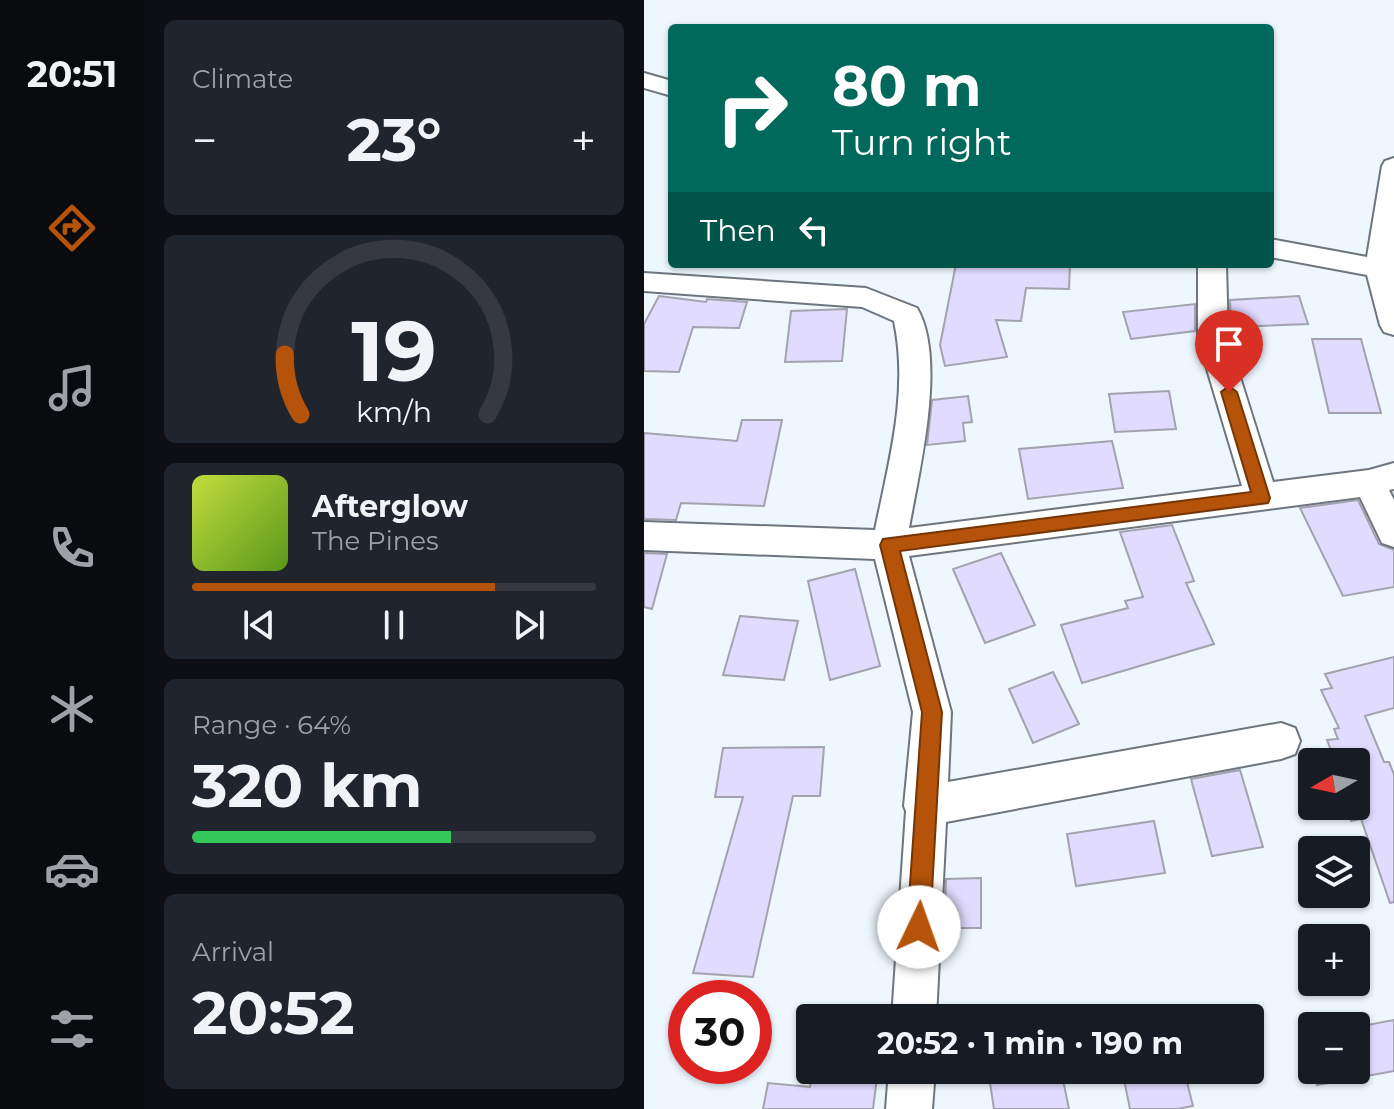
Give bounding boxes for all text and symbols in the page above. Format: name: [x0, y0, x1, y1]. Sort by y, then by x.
text: 20:51: [27, 52, 117, 96]
text: 80 m: [832, 52, 982, 120]
icon: right: [700, 56, 804, 160]
text: Climate: [192, 63, 293, 95]
text: 23°: [346, 103, 442, 176]
text: −: [192, 113, 217, 167]
text: +: [571, 113, 596, 167]
text: Turn right: [832, 120, 1012, 164]
icon: directions: [44, 200, 100, 256]
icon: left: [792, 208, 836, 252]
text: Then: [700, 212, 776, 249]
text: 19: [351, 300, 437, 402]
pin: [1195, 310, 1263, 392]
icon: arrive: [1207, 322, 1251, 366]
icon: music: [44, 360, 100, 416]
text: km/h: [356, 394, 432, 429]
text: Afterglow: [312, 488, 468, 525]
icon: phone: [44, 520, 100, 576]
text: The Pines: [312, 525, 439, 557]
icon: previous: [237, 603, 281, 647]
icon: pause: [372, 603, 416, 647]
icon: next: [507, 603, 551, 647]
icon: climate: [44, 681, 100, 737]
text: Range · 64%: [192, 709, 351, 741]
north arrow: [1298, 748, 1370, 820]
map controls: [1298, 748, 1370, 1084]
text: 320 km: [192, 749, 422, 822]
button: layers: [1298, 836, 1370, 908]
icon: car: [44, 841, 100, 897]
position arrow: [877, 885, 961, 969]
button: +: [1298, 924, 1370, 996]
text: Arrival: [192, 936, 274, 968]
text: 20:52: [192, 976, 355, 1049]
speed limit sign: 30: [668, 980, 772, 1084]
icon: filters: [44, 1001, 100, 1057]
button: −: [1298, 1012, 1370, 1084]
text: 20:52 · 1 min · 190 m: [877, 1025, 1183, 1062]

